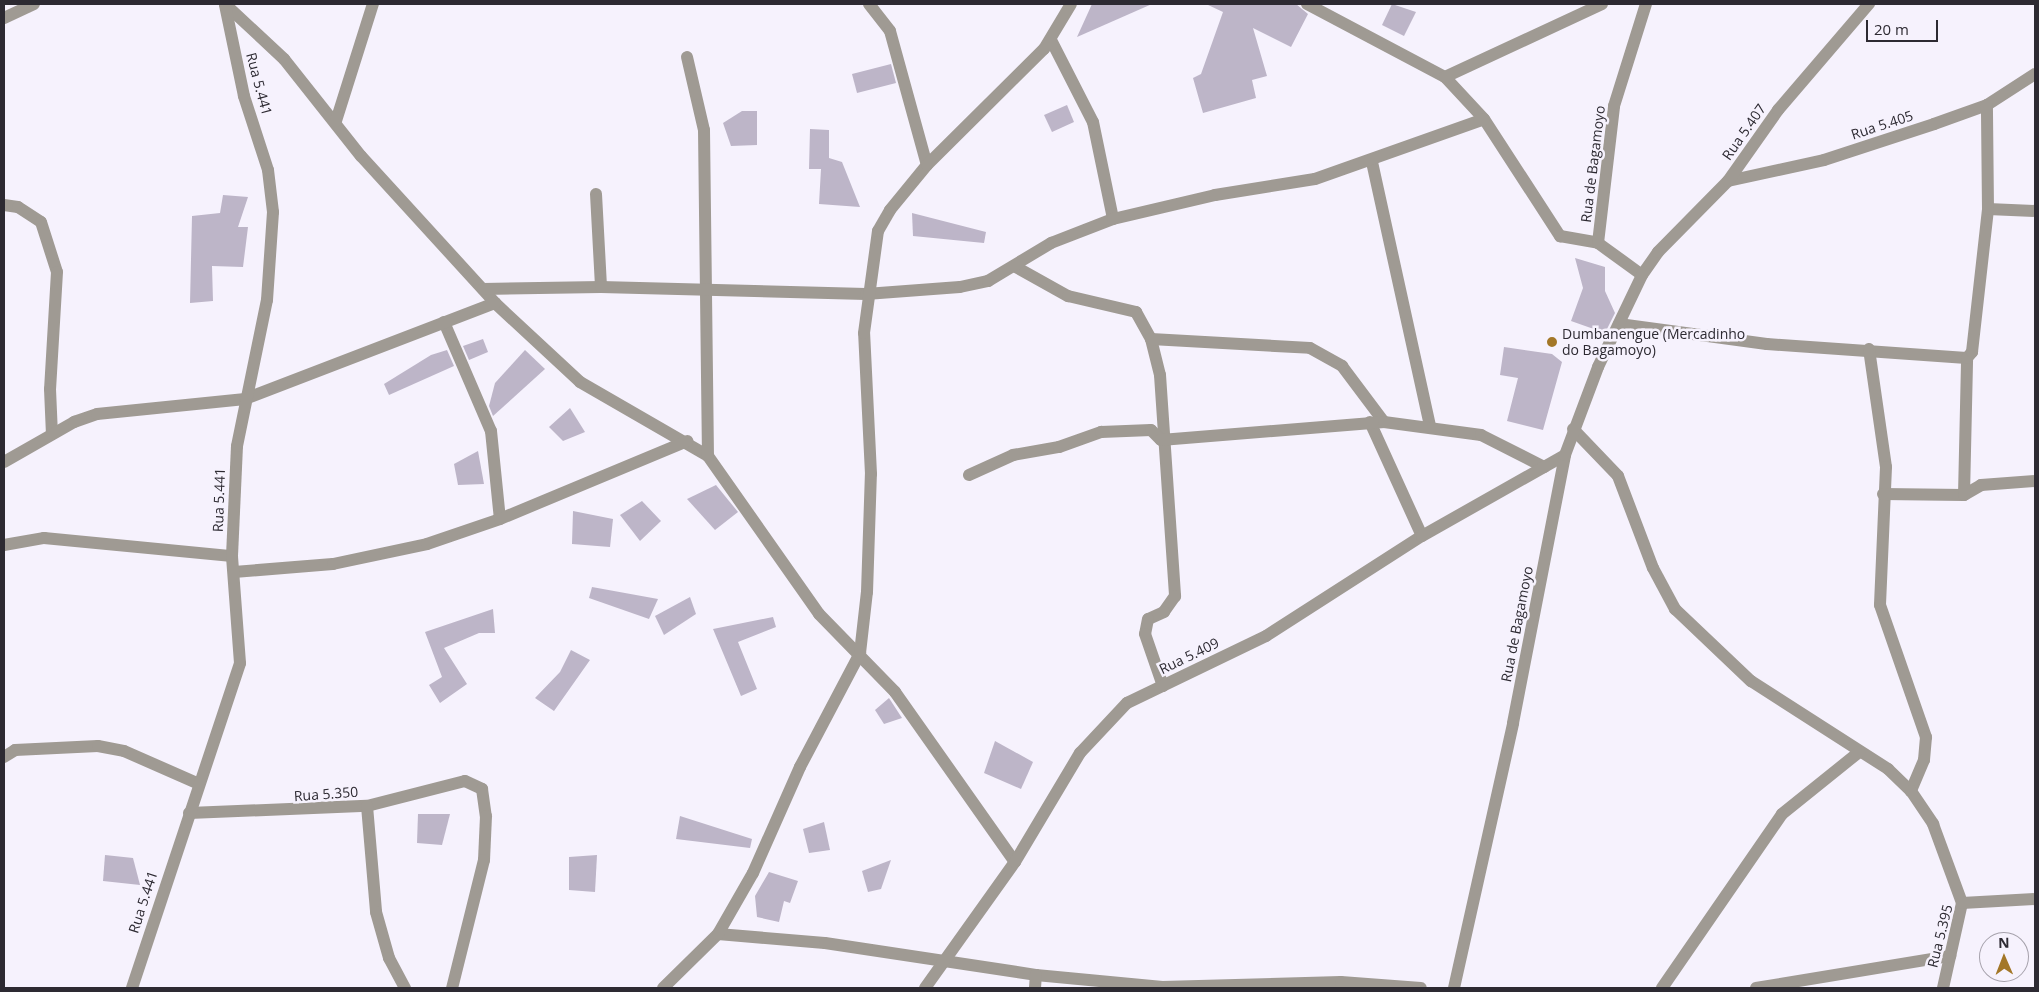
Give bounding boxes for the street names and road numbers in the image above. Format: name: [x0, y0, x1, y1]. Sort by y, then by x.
street label: Rua 5.441: [243, 51, 275, 117]
street label: Rua 5.407: [1719, 101, 1769, 163]
street label: Rua de Bagamoyo: [1577, 105, 1609, 223]
street label: Rua 5.405: [1849, 107, 1915, 143]
street label: Rua 5.441: [209, 468, 229, 532]
street label: Rua de Bagamoyo: [1498, 565, 1536, 683]
street label: Rua 5.409: [1156, 634, 1222, 678]
street label: Rua 5.350: [293, 783, 359, 805]
street label: Rua 5.441: [125, 869, 161, 935]
street label: Rua 5.395: [1924, 903, 1956, 969]

